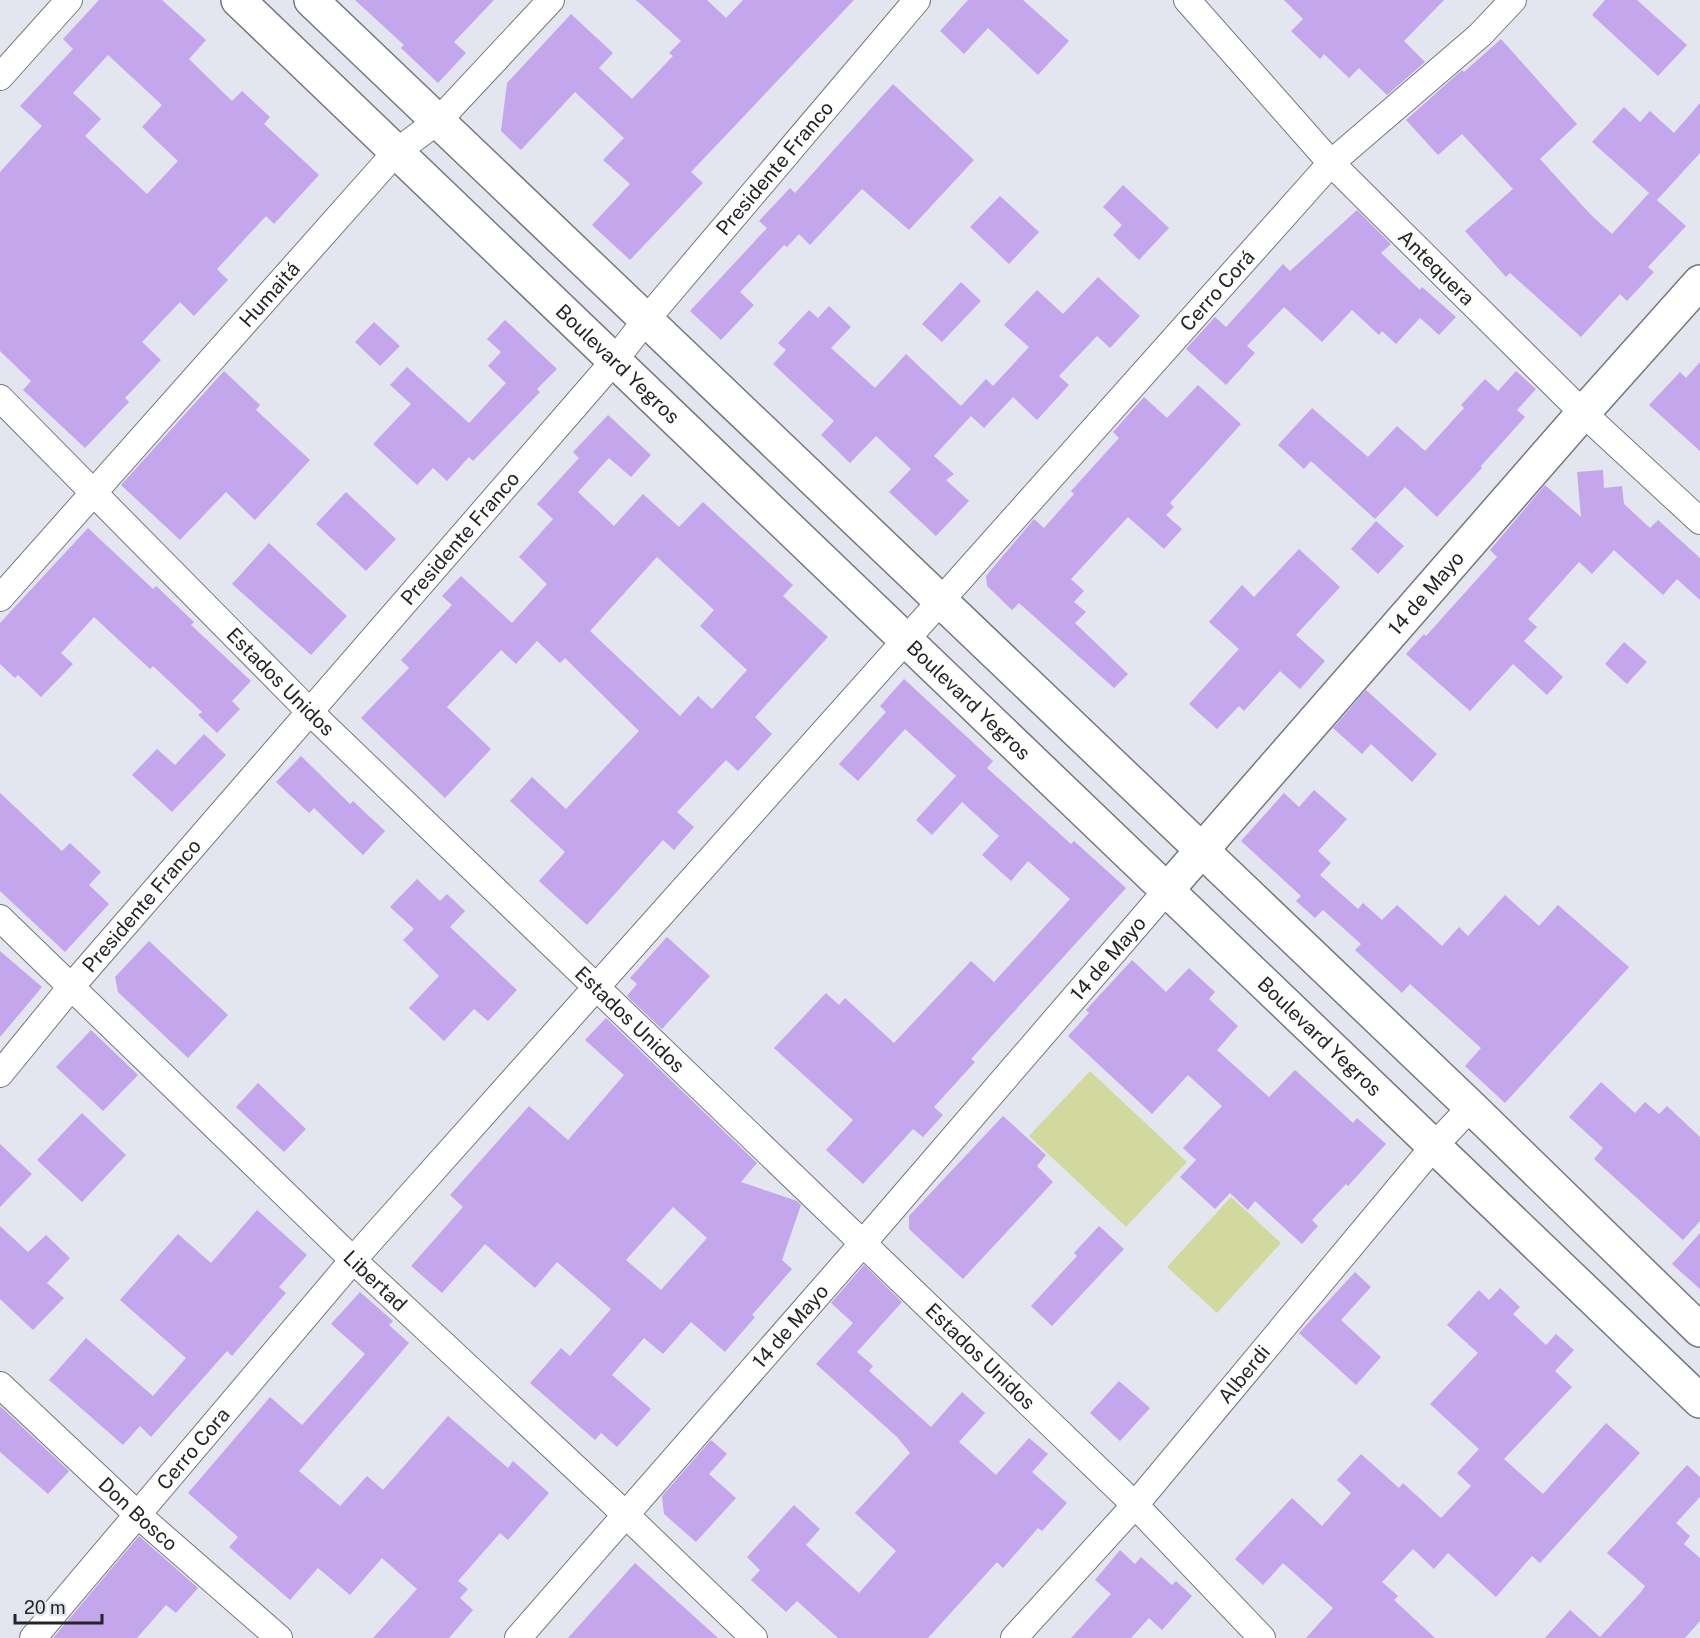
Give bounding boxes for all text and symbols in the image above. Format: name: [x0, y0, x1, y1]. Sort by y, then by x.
street label: Presidente Franco: [711, 96, 838, 240]
street label: Antequera: [1393, 225, 1480, 310]
street label: Cerro Corá: [1175, 245, 1260, 336]
street label: Humaitá: [234, 257, 305, 332]
street label: Boulevard Yegros: [551, 299, 685, 429]
street label: Presidente Franco: [396, 467, 524, 610]
street label: 14 de Mayo: [1383, 546, 1469, 640]
street label: Estados Unidos: [222, 623, 339, 741]
street label: Boulevard Yegros: [902, 635, 1036, 765]
street label: Presidente Franco: [77, 834, 206, 977]
street label: 14 de Mayo: [1065, 911, 1151, 1005]
street label: Estados Unidos: [570, 961, 690, 1078]
street label: Boulevard Yegros: [1253, 972, 1386, 1101]
street label: Libertad: [338, 1245, 412, 1316]
street label: 14 de Mayo: [747, 1279, 833, 1373]
street label: Estados Unidos: [920, 1298, 1040, 1414]
street label: Alberdi: [1213, 1340, 1275, 1408]
street label: Cerro Cora: [152, 1403, 235, 1495]
street label: Don Bosco: [93, 1472, 183, 1556]
scale bar: [15, 1587, 102, 1625]
text: 20 m: [24, 1597, 66, 1618]

